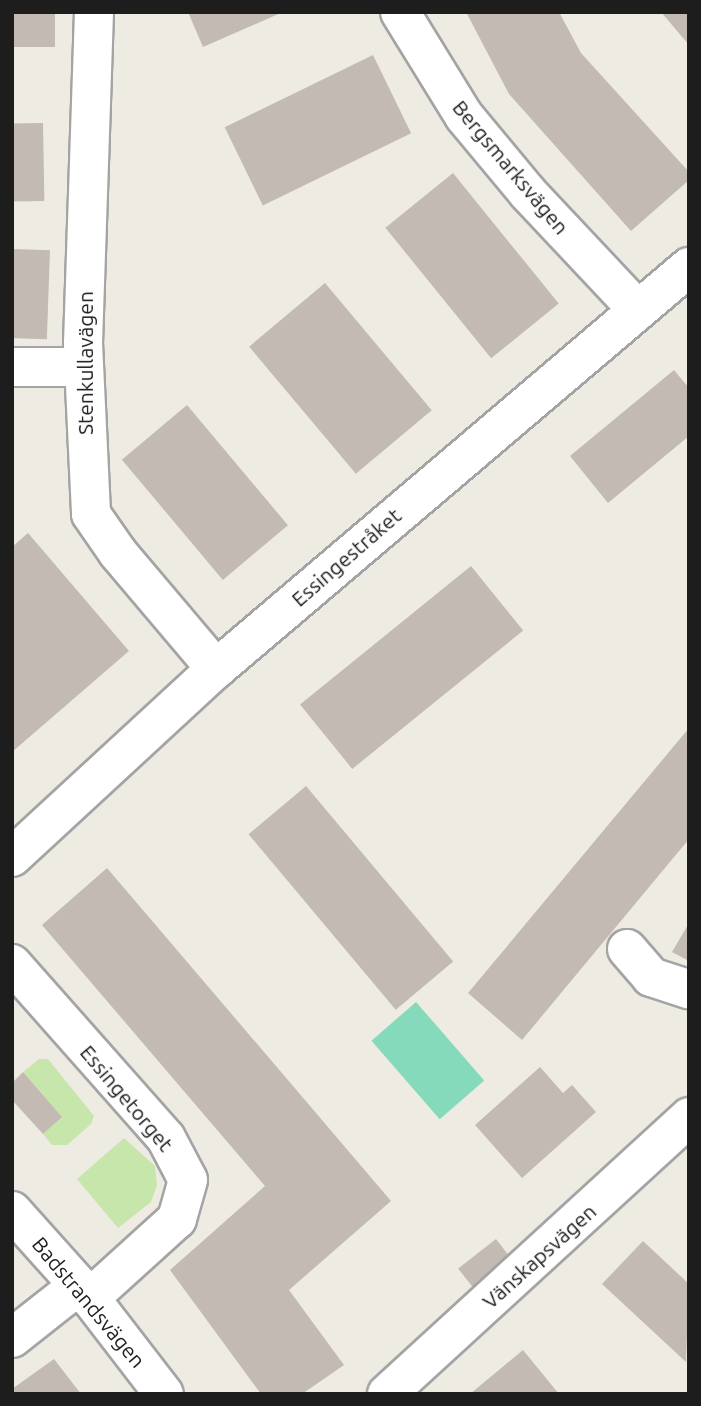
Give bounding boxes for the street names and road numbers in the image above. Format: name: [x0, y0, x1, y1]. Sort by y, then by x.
street label: Bergsmarksvägen: [448, 95, 574, 239]
street label: Stenkullavägen: [72, 291, 98, 435]
street label: Essingestråket: [286, 503, 406, 611]
street label: Essingetorget: [75, 1040, 179, 1156]
street label: Vänskapsvägen: [477, 1198, 601, 1314]
street label: Badstrandsvägen: [27, 1232, 151, 1372]

